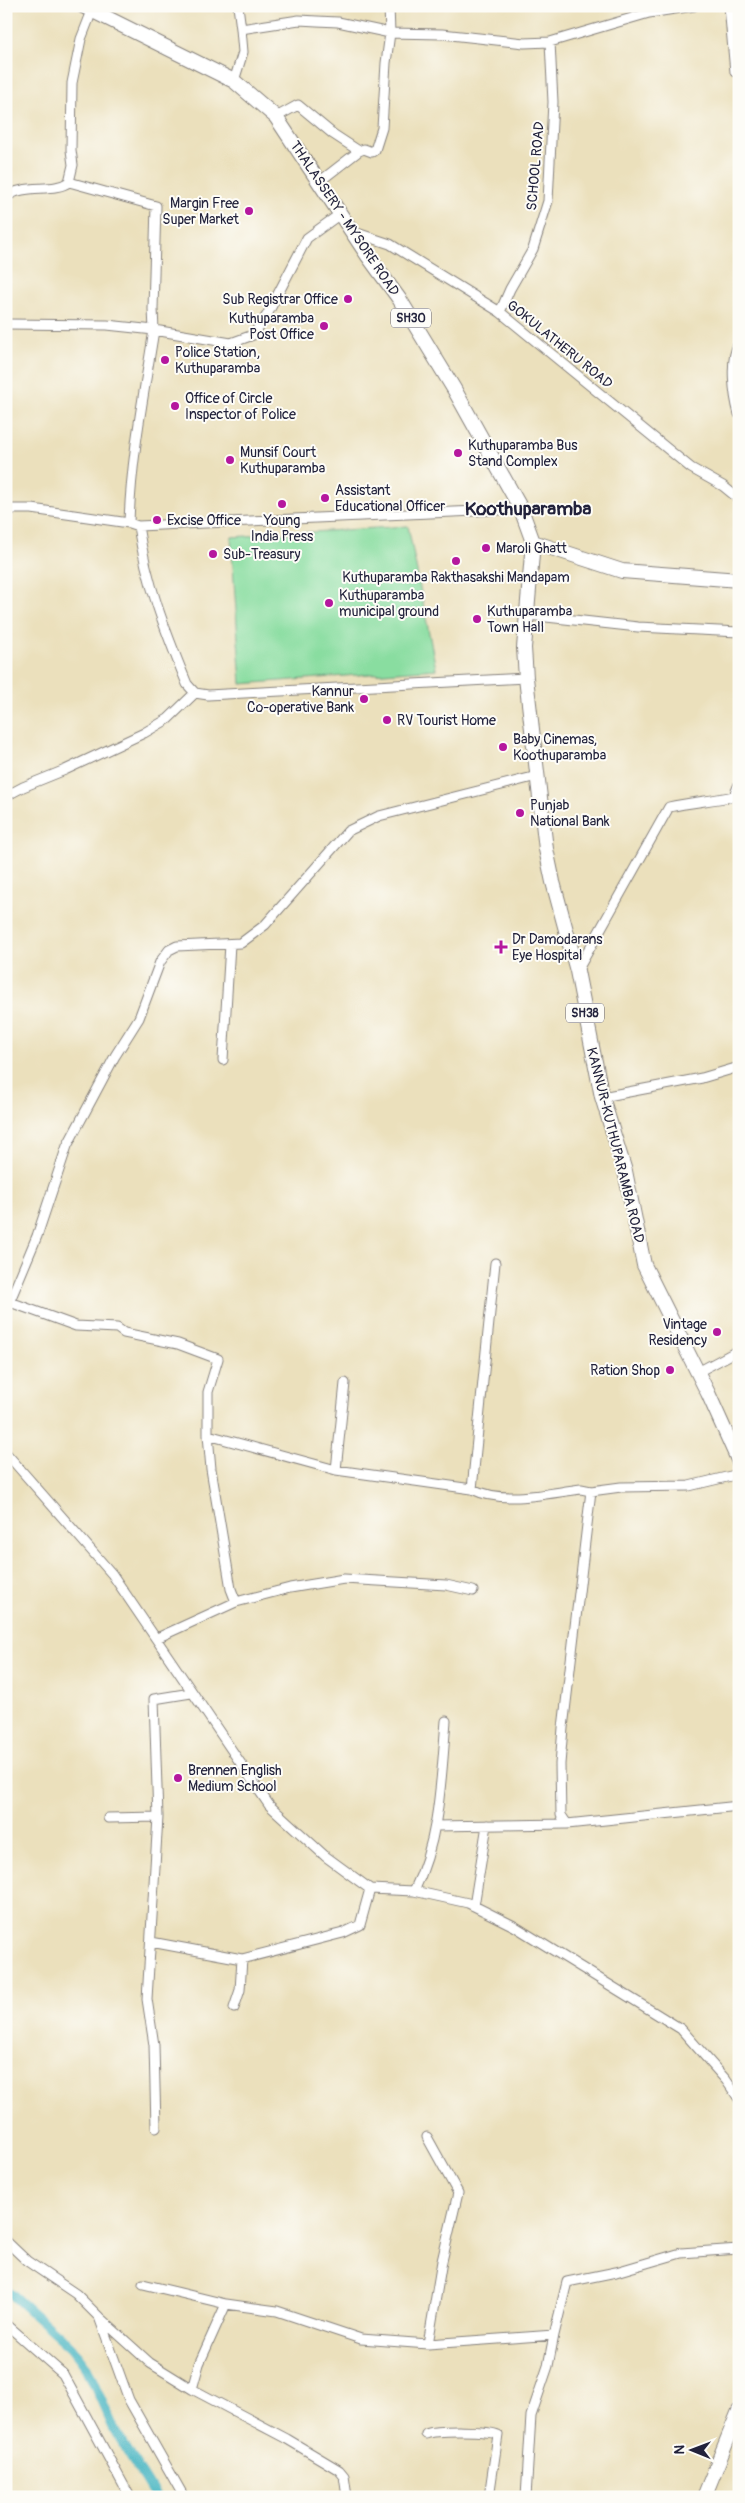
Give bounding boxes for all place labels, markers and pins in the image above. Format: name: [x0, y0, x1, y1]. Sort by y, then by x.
place label: Margin Free Super Market: [162, 195, 239, 228]
marker: Margin Free Super Market: [243, 205, 255, 217]
place label: Sub Registrar Office: [222, 291, 338, 308]
marker: Sub Registrar Office: [342, 293, 354, 305]
place label: Kuthuparamba Post Office: [229, 310, 314, 343]
marker: Kuthuparamba Post Office: [318, 320, 330, 332]
place label: Police Station, Kuthuparamba: [175, 344, 260, 377]
marker: Police Station, Kuthuparamba: [159, 354, 171, 366]
place label: Office of Circle Inspector of Police: [185, 390, 296, 423]
marker: Office of Circle Inspector of Police: [169, 400, 181, 412]
place label: Kuthuparamba Bus Stand Complex: [468, 437, 578, 470]
place label: Munsif Court Kuthuparamba: [240, 444, 325, 477]
marker: Kuthuparamba Bus Stand Complex: [452, 447, 464, 459]
marker: Munsif Court Kuthuparamba: [224, 454, 236, 466]
place label: Assistant Educational Officer: [335, 482, 445, 515]
marker: Assistant Educational Officer: [319, 492, 331, 504]
marker: Young India Press: [276, 498, 288, 510]
place label: Excise Office: [167, 512, 241, 529]
place label: Young India Press: [251, 512, 314, 545]
marker: Excise Office: [151, 514, 163, 526]
place label: Maroli Ghatt: [496, 540, 567, 557]
marker: Maroli Ghatt: [480, 542, 492, 554]
place label: Sub-Treasury: [223, 546, 301, 563]
marker: Sub-Treasury: [207, 548, 219, 560]
marker: Kuthuparamba Rakthasakshi Mandapam: [450, 555, 462, 567]
place label: Kuthuparamba Rakthasakshi Mandapam: [342, 569, 570, 586]
place label: Kuthuparamba municipal ground: [339, 587, 439, 620]
marker: Kuthuparamba municipal ground: [323, 597, 335, 609]
place label: Kuthuparamba Town Hall: [487, 603, 572, 636]
marker: Kuthuparamba Town Hall: [471, 613, 483, 625]
place label: Kannur Co-operative Bank: [247, 683, 354, 716]
marker: Kannur Co-operative Bank: [358, 693, 370, 705]
place label: RV Tourist Home: [397, 712, 496, 729]
marker: RV Tourist Home: [381, 714, 393, 726]
place label: Baby Cinemas, Koothuparamba: [513, 731, 606, 764]
marker: Baby Cinemas, Koothuparamba: [497, 741, 509, 753]
place label: Punjab National Bank: [530, 797, 610, 830]
marker: Punjab National Bank: [514, 807, 526, 819]
place label: Dr Damodarans Eye Hospital: [512, 931, 603, 964]
marker: Dr Damodarans Eye Hospital: [494, 940, 508, 954]
place label: Vintage Residency: [649, 1316, 707, 1349]
marker: Vintage Residency: [711, 1326, 723, 1338]
place label: Ration Shop: [590, 1362, 660, 1379]
marker: Ration Shop: [664, 1364, 676, 1376]
place label: Brennen English Medium School: [188, 1762, 282, 1795]
marker: Brennen English Medium School: [172, 1772, 184, 1784]

